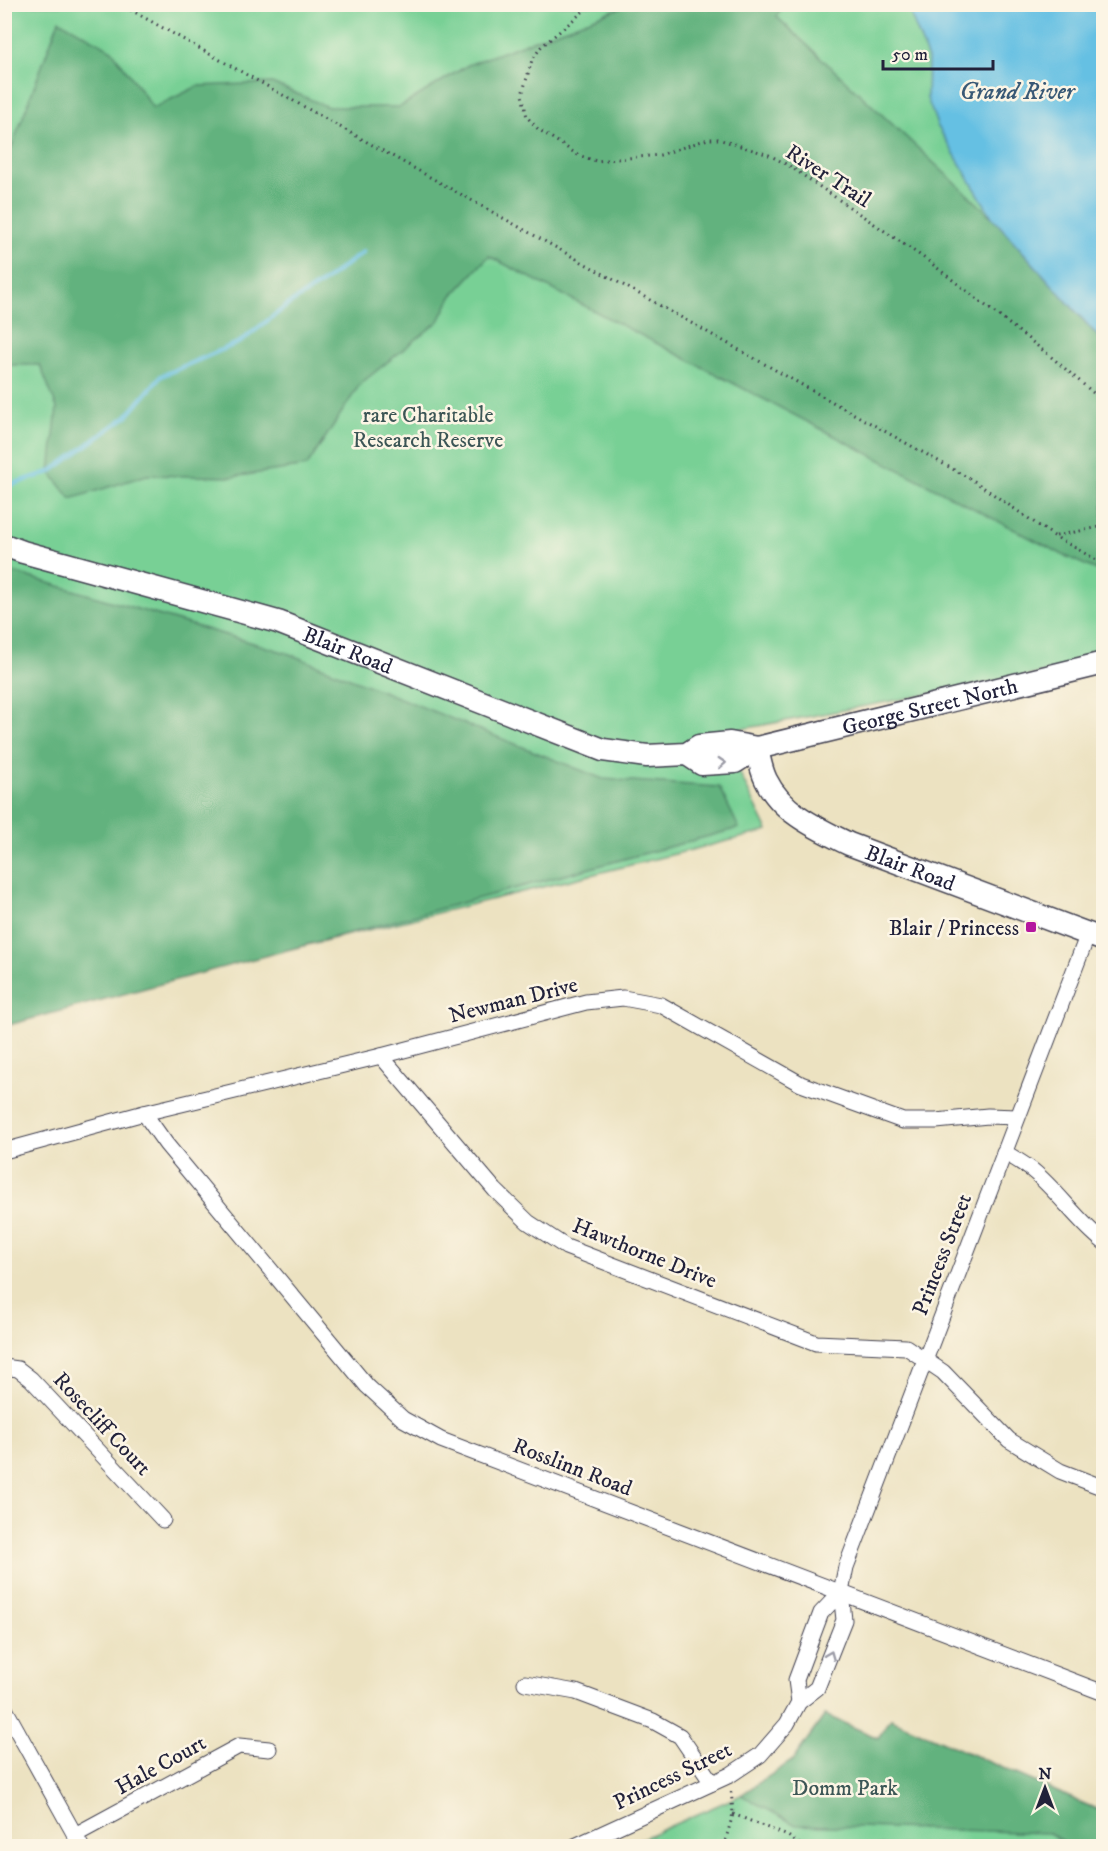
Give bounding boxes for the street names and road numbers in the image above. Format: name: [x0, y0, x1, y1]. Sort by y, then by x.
street label: River Trail: [781, 139, 876, 214]
street label: Blair Road: [299, 621, 396, 681]
street label: George Street North: [840, 673, 1021, 742]
street label: Blair Road: [861, 839, 959, 898]
street label: Newman Drive: [446, 971, 581, 1030]
street label: Princess Street: [907, 1190, 978, 1319]
street label: Hawthorne Drive: [568, 1212, 721, 1295]
street label: Rosecliff Court: [47, 1367, 157, 1481]
street label: Rosslinn Road: [509, 1432, 636, 1502]
street label: Hale Court: [111, 1729, 211, 1801]
street label: Princess Street: [609, 1736, 736, 1817]

